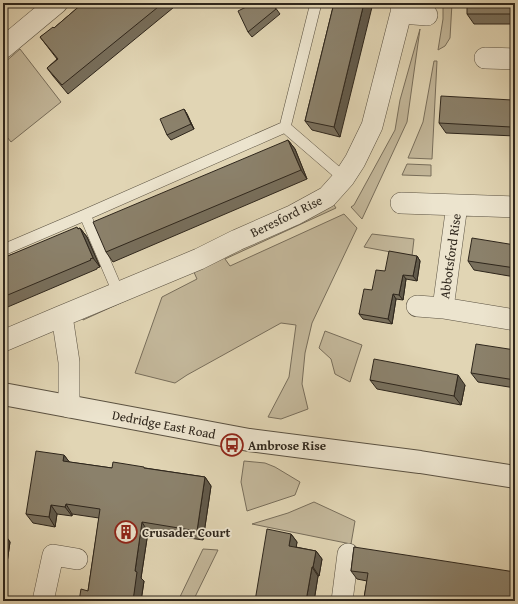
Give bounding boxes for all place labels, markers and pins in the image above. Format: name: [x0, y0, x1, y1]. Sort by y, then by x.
bus stop icon: Ambrose Rise: [219, 432, 245, 458]
place label: Ambrose Rise: [248, 436, 326, 455]
building icon: Crusader Court: [113, 519, 139, 545]
place label: Crusader Court: [142, 523, 230, 542]

